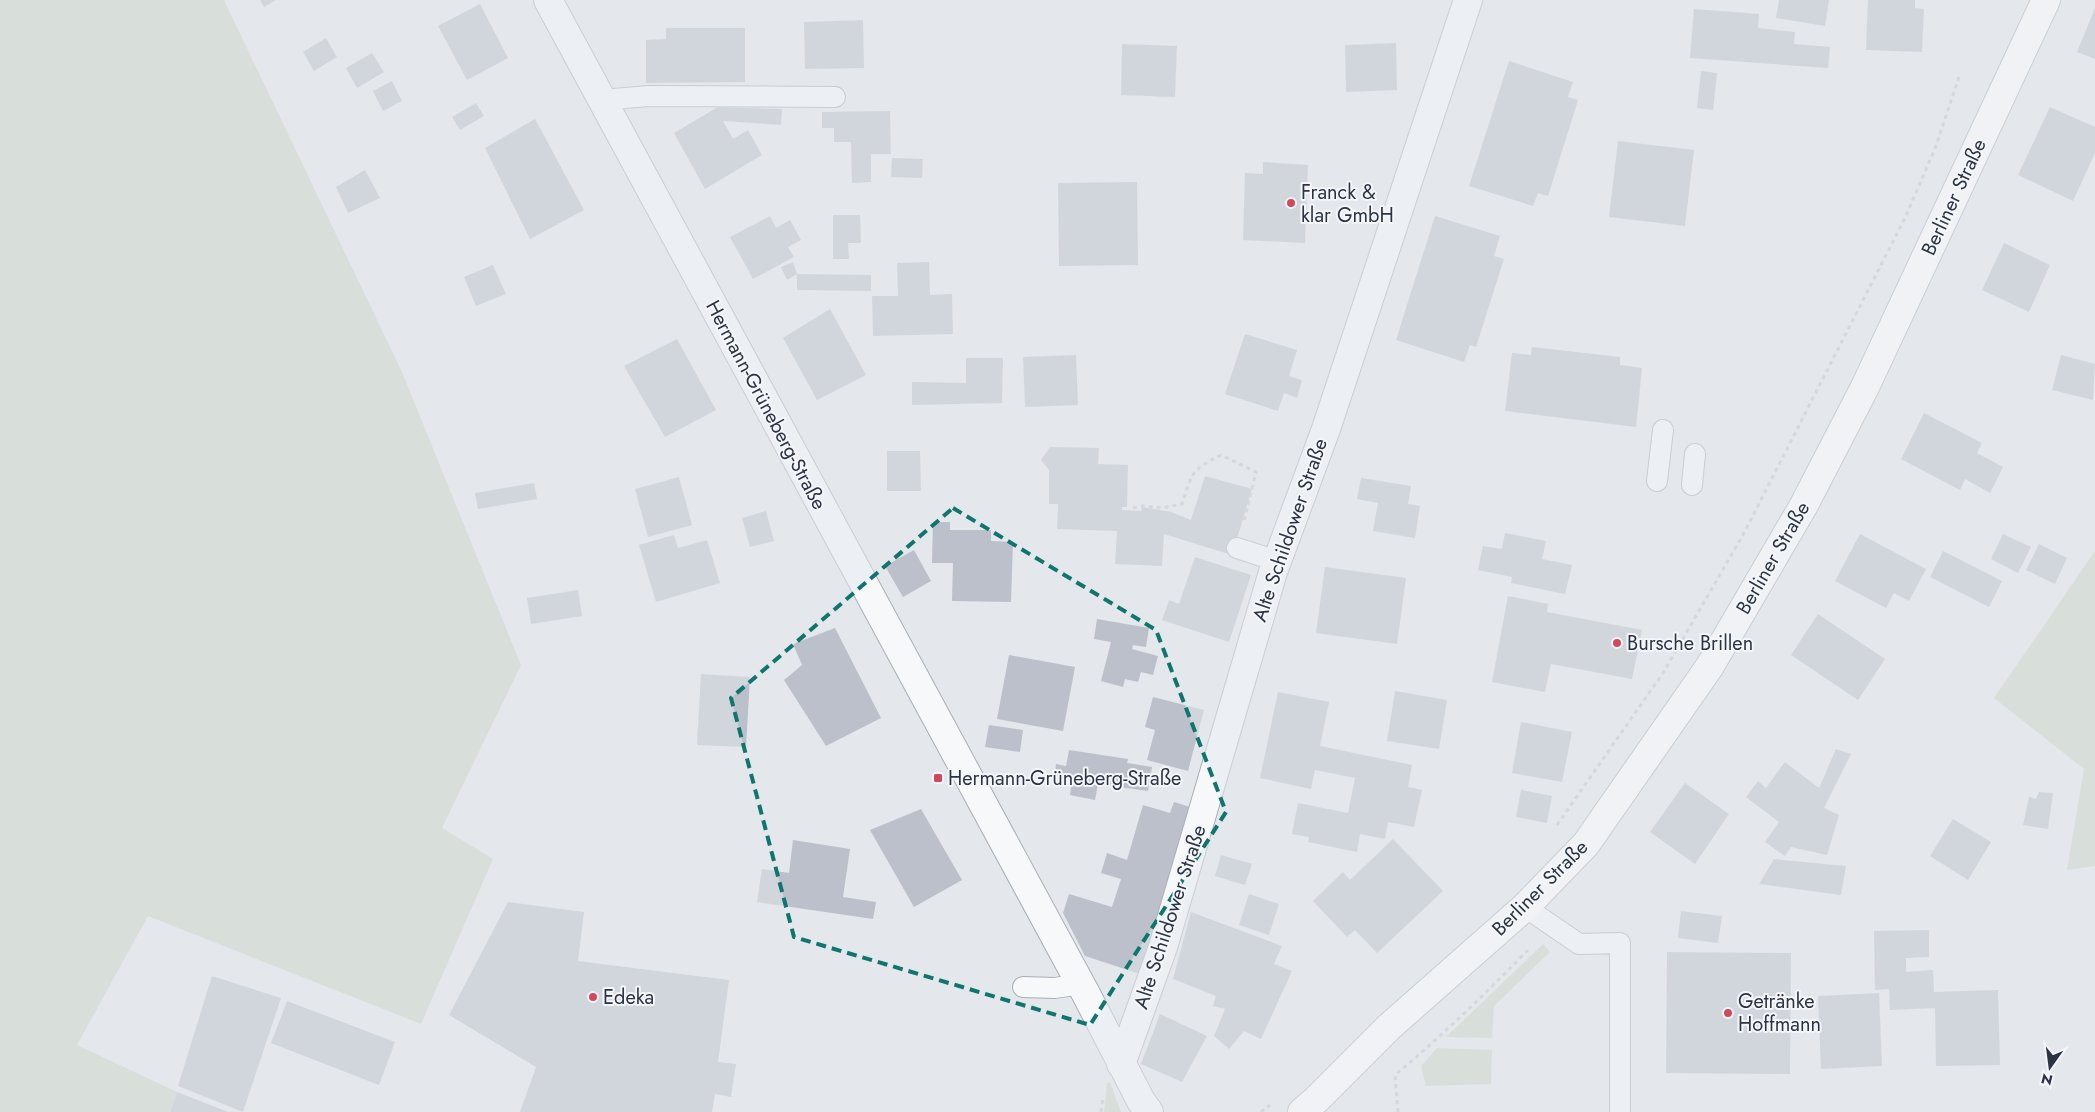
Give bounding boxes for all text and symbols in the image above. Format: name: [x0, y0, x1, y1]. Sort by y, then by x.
street label: Berliner Straße: [1914, 134, 1994, 260]
place label: Franck & klar GmbH: [1301, 178, 1394, 230]
marker: Franck & klar GmbH: [1285, 197, 1297, 209]
street label: Hermann-Grüneberg-Straße: [698, 295, 834, 515]
street label: Alte Schildower Straße: [1245, 434, 1335, 626]
street label: Berliner Straße: [1729, 496, 1817, 620]
place label: Bursche Brillen: [1627, 629, 1753, 658]
marker: Bursche Brillen: [1611, 637, 1623, 649]
place label: Hermann-Grüneberg-Straße: [948, 764, 1181, 793]
marker: Hermann-Grüneberg-Straße: [932, 772, 944, 784]
street label: Alte Schildower Straße: [1127, 821, 1213, 1013]
street label: Berliner Straße: [1485, 833, 1595, 943]
place label: Edeka: [603, 983, 654, 1012]
place label: Getränke Hoffmann: [1738, 987, 1821, 1039]
marker: Edeka: [587, 991, 599, 1003]
marker: Getränke Hoffmann: [1722, 1007, 1734, 1019]
north arrow: [2025, 1042, 2075, 1092]
text: N: [2039, 1069, 2055, 1091]

